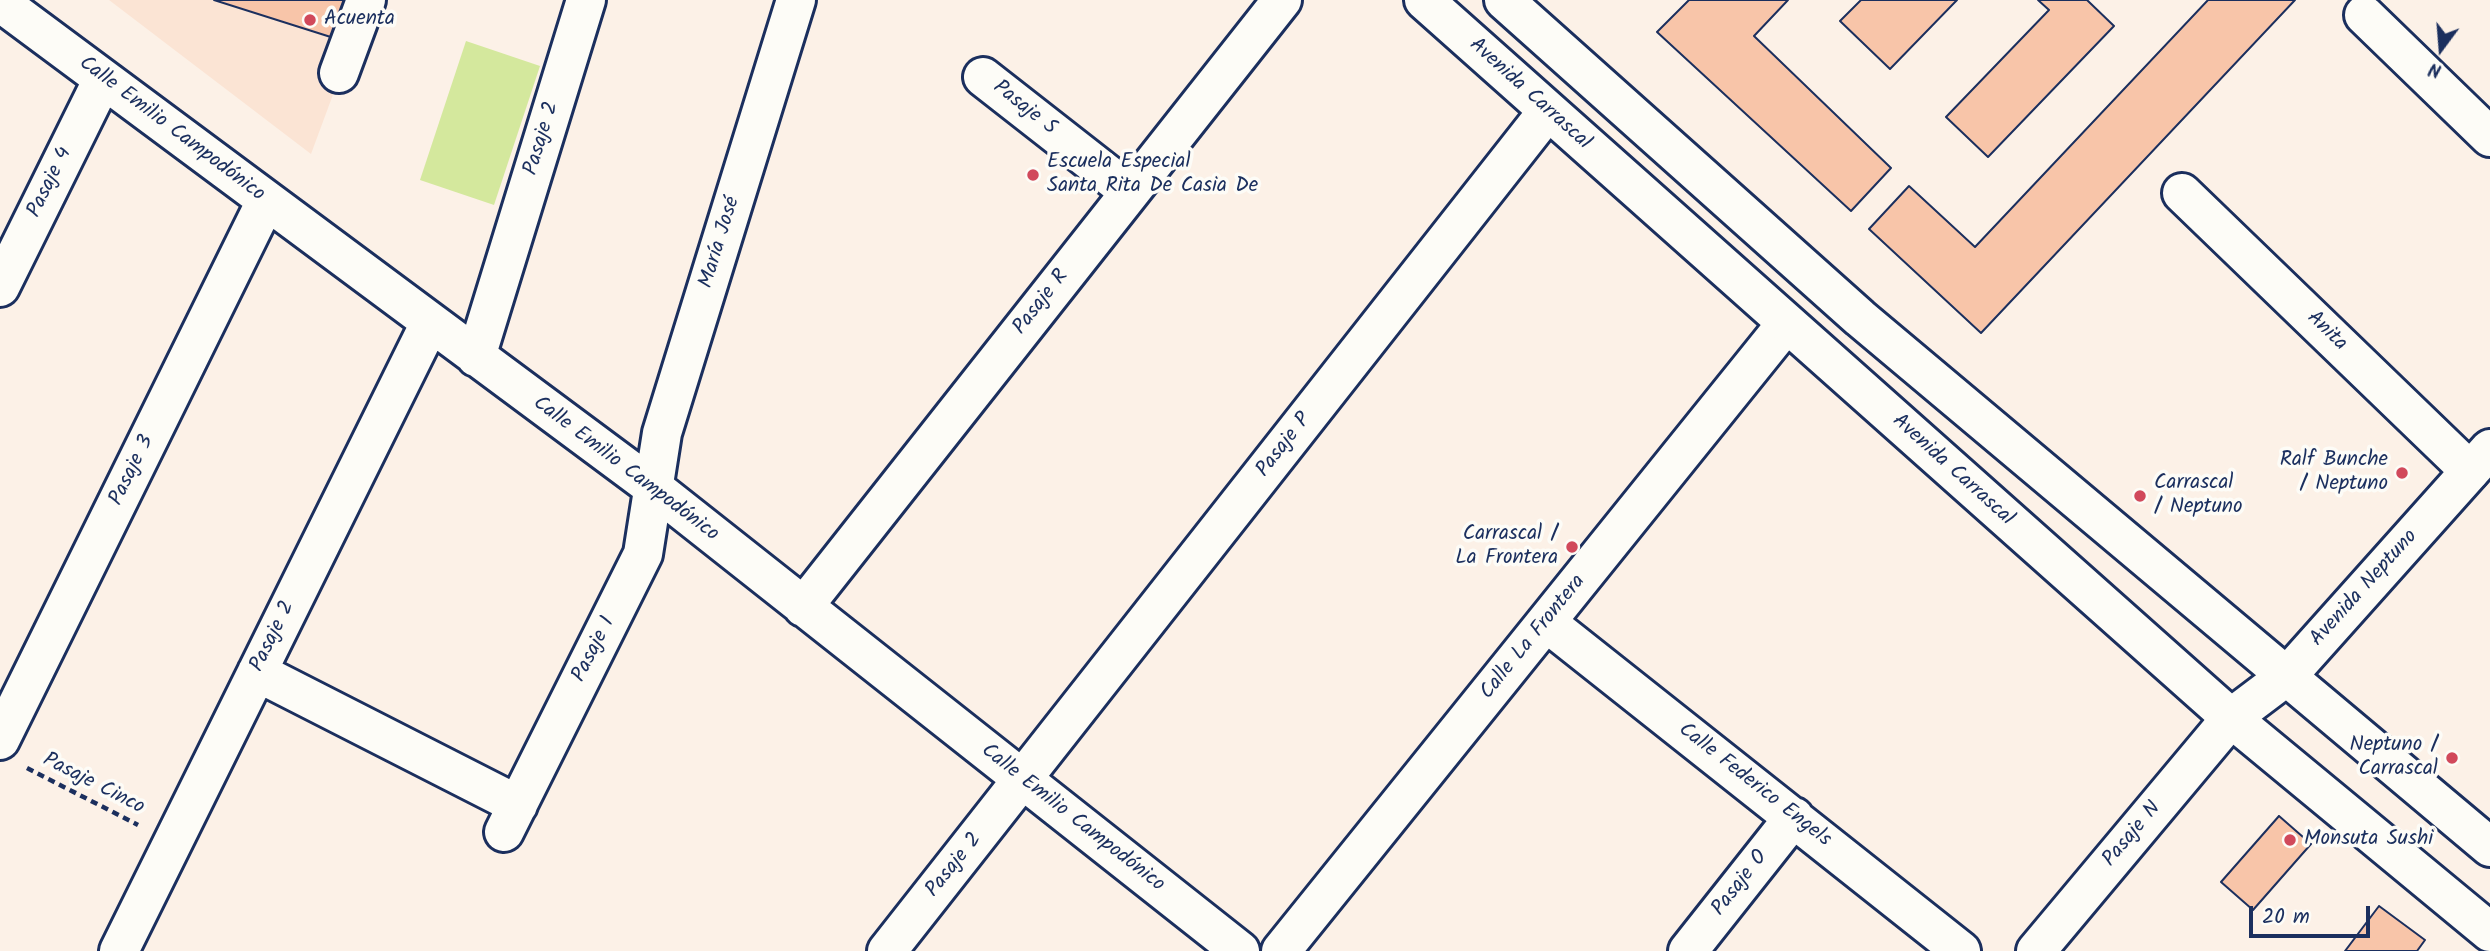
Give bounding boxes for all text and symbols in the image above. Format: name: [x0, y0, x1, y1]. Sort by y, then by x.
place label: Acuenta: [324, 7, 395, 33]
marker: Acuenta: [302, 12, 318, 28]
north arrow: [2406, 14, 2476, 84]
street label: Avenida Carrascal: [1463, 34, 1595, 156]
street label: Calle Emilio Campodónico: [73, 52, 269, 208]
text: N: [2425, 53, 2445, 85]
street label: Pasaje S: [987, 76, 1061, 142]
street label: Pasaje 2: [520, 99, 566, 179]
street label: Pasaje 4: [23, 144, 79, 222]
place label: Escuela Especial Santa Rita De Casia De: [1047, 150, 1258, 200]
marker: Escuela Especial Santa Rita De Casia De: [1025, 167, 1041, 183]
street label: María José: [695, 194, 747, 292]
street label: Pasaje R: [1009, 265, 1075, 341]
street label: Anita: [2300, 307, 2352, 357]
street label: Calle Emilio Campodónico: [527, 392, 723, 548]
street label: Pasaje P: [1252, 409, 1318, 483]
street label: Avenida Carrascal: [1886, 410, 2018, 532]
street label: Pasaje 3: [105, 432, 161, 510]
place label: Ralf Bunche / Neptuno: [2280, 448, 2388, 498]
marker: Ralf Bunche / Neptuno: [2394, 465, 2410, 481]
place label: Carrascal / Neptuno: [2154, 471, 2242, 521]
marker: Carrascal / Neptuno: [2132, 488, 2148, 504]
place label: Carrascal / La Frontera: [1455, 522, 1558, 572]
street label: Avenida Neptuno: [2306, 525, 2424, 653]
marker: Carrascal / La Frontera: [1564, 539, 1580, 555]
street label: Calle La Frontera: [1476, 570, 1592, 706]
street label: Pasaje 2: [246, 598, 302, 676]
street label: Pasaje 1: [568, 613, 622, 687]
street label: Calle Federico Engels: [1672, 718, 1836, 854]
place label: Neptuno / Carrascal: [2350, 733, 2438, 783]
street label: Calle Emilio Campodónico: [975, 739, 1169, 899]
street label: Pasaje Cinco: [38, 749, 148, 821]
marker: Neptuno / Carrascal: [2444, 750, 2460, 766]
street label: Pasaje N: [2098, 797, 2168, 873]
place label: Monsuta Sushi: [2304, 827, 2433, 853]
street label: Pasaje 2: [921, 829, 989, 903]
marker: Monsuta Sushi: [2282, 832, 2298, 848]
street label: Pasaje O: [1708, 846, 1774, 922]
scale bar: [2252, 892, 2373, 936]
text: 20 m: [2262, 901, 2310, 934]

